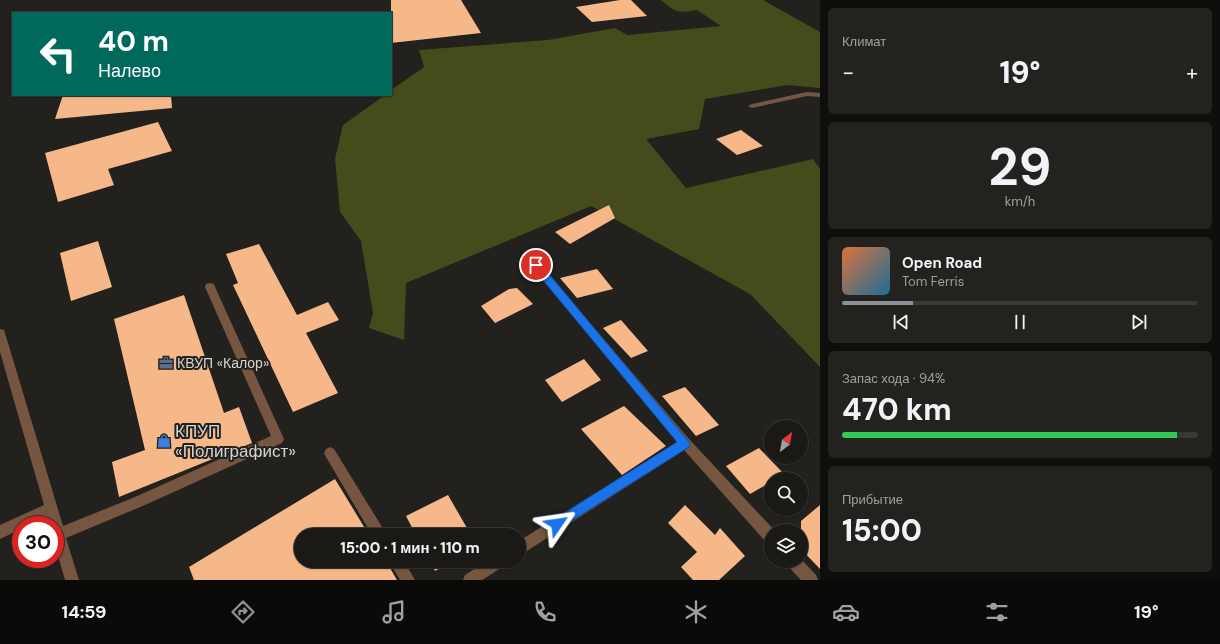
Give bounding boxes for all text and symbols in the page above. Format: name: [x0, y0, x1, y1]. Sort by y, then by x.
text: 40 m: [98, 23, 169, 60]
icon: left: [32, 28, 84, 80]
text: Климат: [842, 33, 886, 50]
text: 19°: [999, 53, 1041, 92]
text: −: [842, 58, 854, 87]
text: +: [1186, 58, 1198, 87]
text: Налево: [98, 59, 161, 83]
text: 29: [989, 133, 1051, 201]
text: km/h: [1005, 193, 1035, 210]
pin: [519, 248, 553, 282]
text: Open Road: [902, 253, 982, 273]
icon: arrive: [525, 254, 547, 276]
text: Tom Ferris: [902, 273, 964, 290]
icon: previous: [890, 311, 912, 333]
icon: pause: [1009, 311, 1031, 333]
icon: next: [1128, 311, 1150, 333]
place label: КВУП «Калор»: [177, 354, 269, 372]
office icon: КВУП «Калор»: [158, 355, 174, 371]
text: Запас хода · 94%: [842, 370, 945, 387]
text: 470 km: [842, 390, 952, 429]
place label: КПУП «Полиграфист»: [175, 420, 296, 462]
north arrow: [764, 420, 808, 464]
map controls: [764, 420, 808, 568]
shop icon: КПУП «Полиграфист»: [156, 433, 172, 449]
button: search: [764, 472, 808, 516]
text: Прибытие: [842, 491, 903, 508]
position arrow: [536, 503, 578, 545]
text: 15:00: [842, 511, 922, 550]
speed limit sign: 30: [12, 516, 64, 568]
button: layers: [764, 524, 808, 568]
text: 15:00 · 1 мин · 110 m: [340, 538, 480, 558]
icon: directions: [229, 598, 257, 626]
icon: music: [380, 598, 408, 626]
icon: phone: [531, 598, 559, 626]
icon: climate: [682, 598, 710, 626]
icon: car: [832, 598, 860, 626]
icon: filters: [983, 598, 1011, 626]
text: 14:59: [61, 600, 106, 624]
text: 19°: [1134, 600, 1159, 624]

